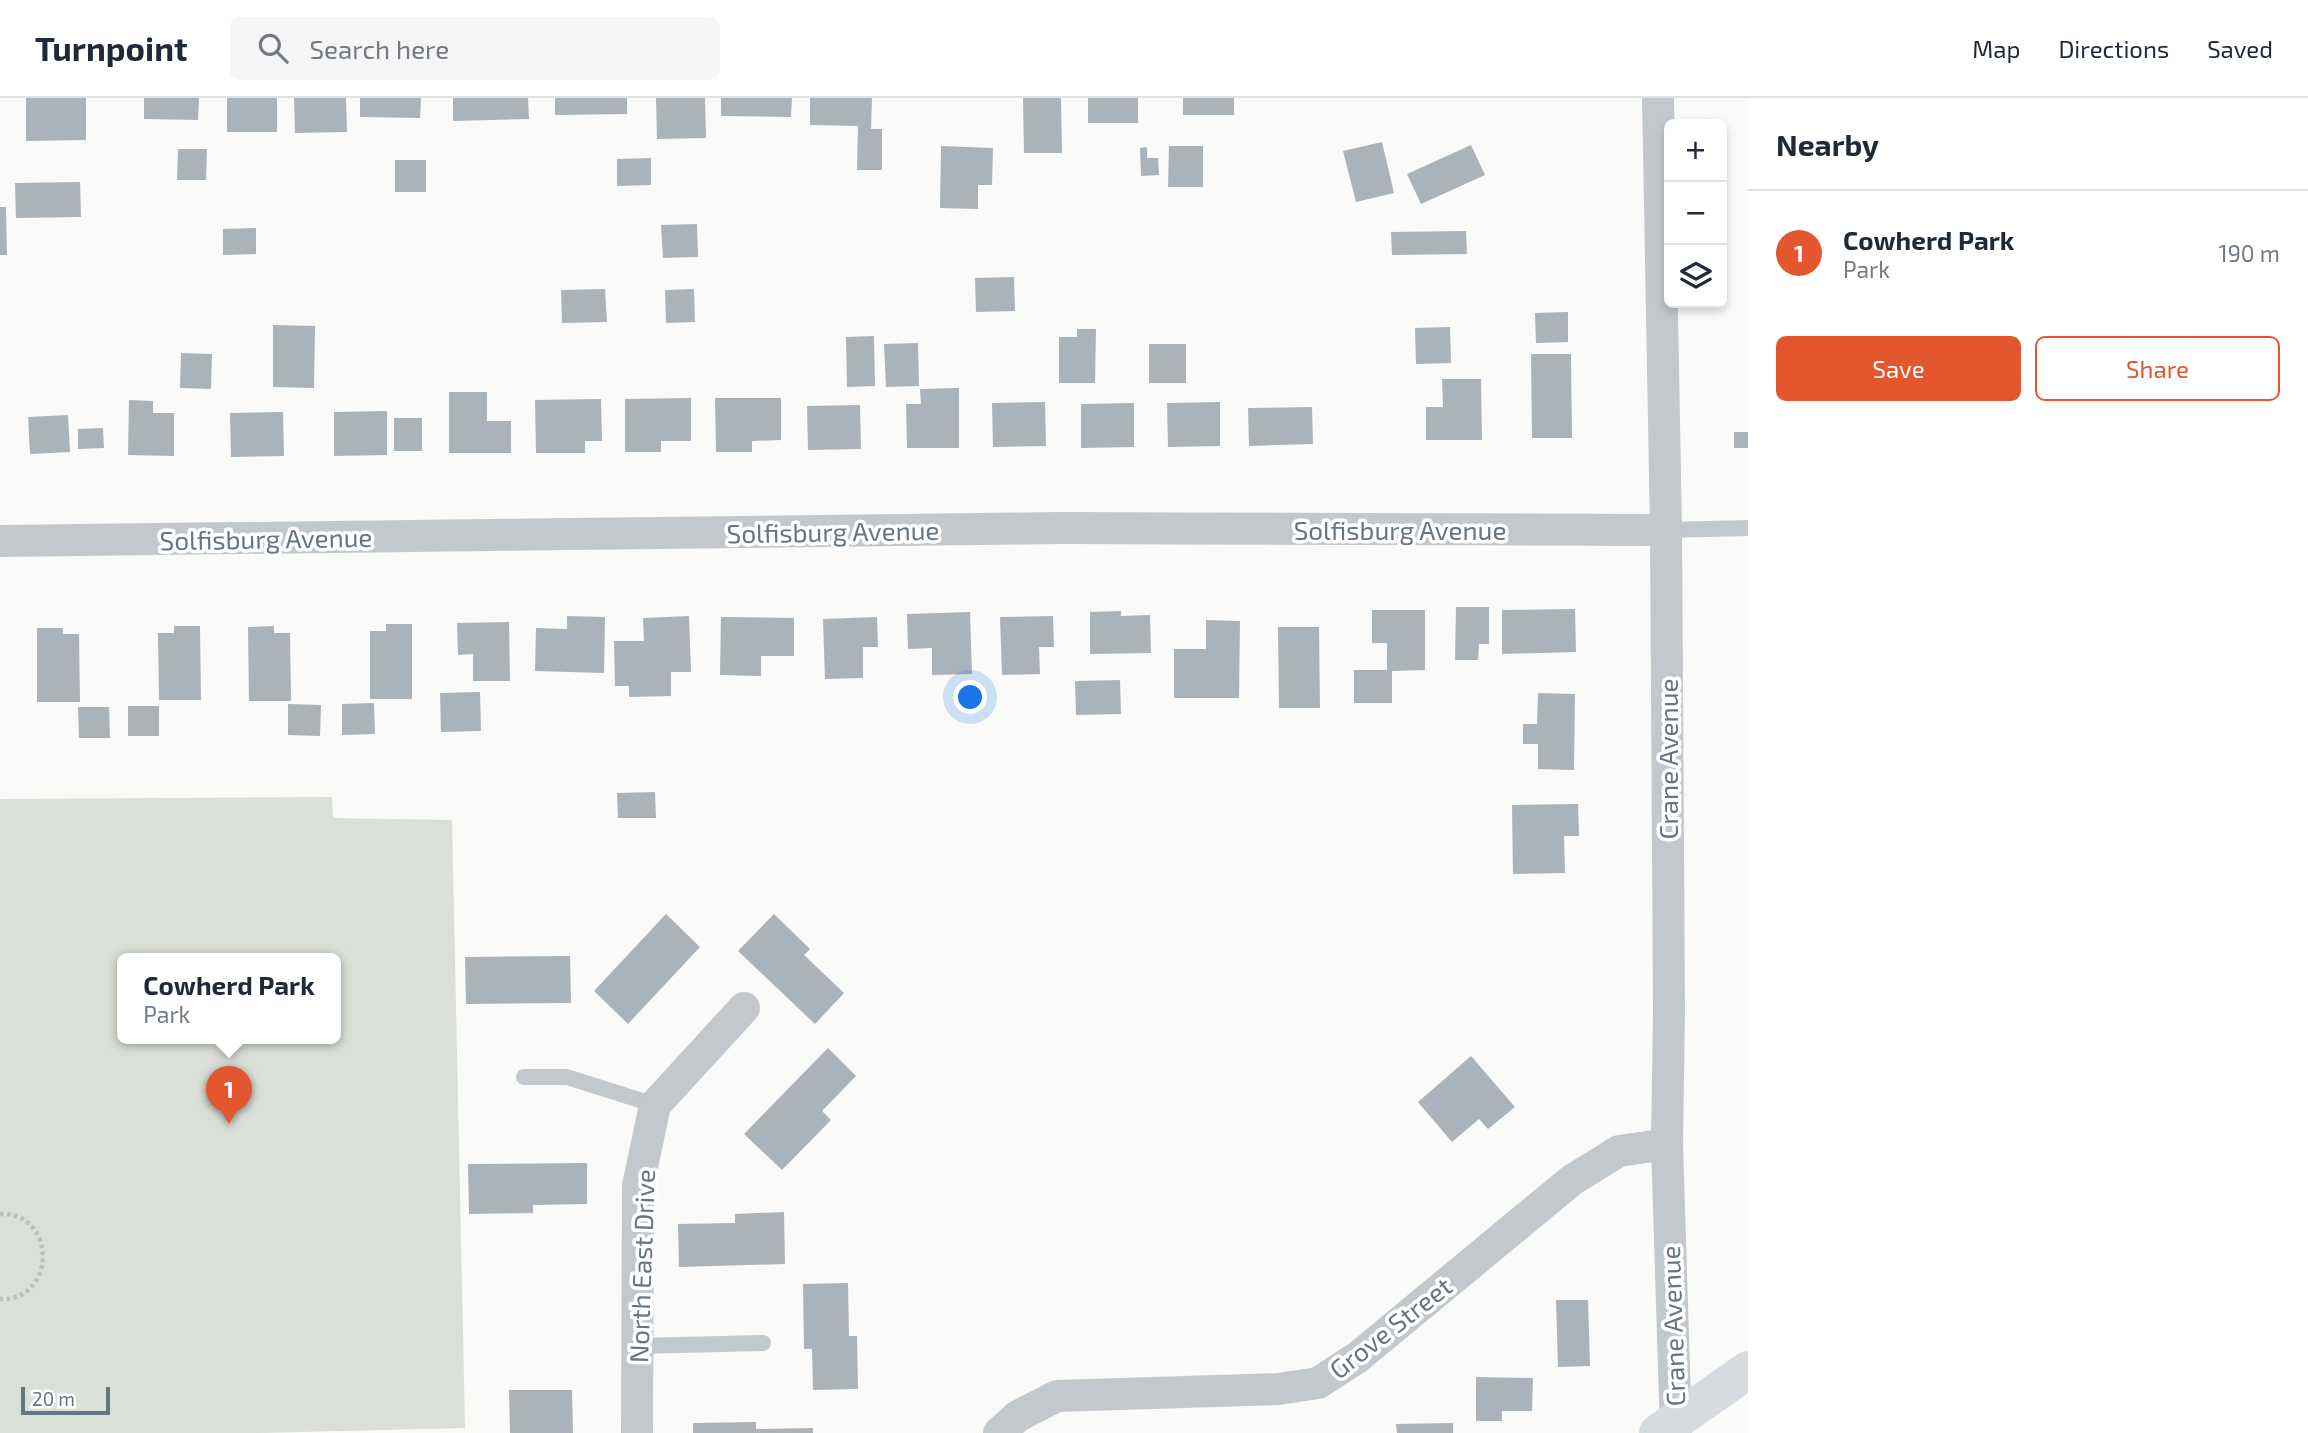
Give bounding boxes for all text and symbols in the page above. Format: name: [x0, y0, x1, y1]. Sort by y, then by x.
search box: [230, 17, 720, 80]
text: Turnpoint: [35, 28, 188, 68]
icon: search: [254, 29, 292, 67]
text: Search here: [310, 33, 449, 64]
text: Map: [1972, 34, 2020, 63]
text: Directions: [2058, 34, 2169, 63]
text: Saved: [2207, 34, 2273, 63]
map controls: [1664, 119, 1727, 308]
button: +: [1664, 119, 1727, 182]
text: Nearby: [1776, 126, 1879, 162]
button: −: [1664, 182, 1727, 245]
text: Cowherd Park: [1843, 224, 2014, 255]
text: 1: [1794, 239, 1804, 267]
text: 190 m: [2219, 239, 2280, 267]
button: layers: [1664, 245, 1727, 308]
text: Park: [1843, 255, 1890, 283]
button: Save: [1776, 336, 2021, 401]
button: Share: [2035, 336, 2280, 401]
street label: Solfisburg Avenue: [726, 514, 940, 548]
street label: Solfisburg Avenue: [1294, 514, 1506, 545]
street label: Solfisburg Avenue: [159, 521, 373, 555]
street label: Crane Avenue: [1652, 679, 1683, 839]
your location: [953, 680, 987, 714]
popup: [117, 953, 341, 1044]
text: Cowherd Park: [143, 969, 315, 1000]
text: Park: [143, 1000, 190, 1028]
pin: 1: [206, 1066, 252, 1124]
street label: North East Drive: [622, 1169, 660, 1363]
street label: Crane Avenue: [1654, 1245, 1690, 1407]
street label: Grove Street: [1323, 1270, 1457, 1384]
scale bar: [21, 1384, 110, 1416]
text: 20 m: [32, 1387, 75, 1410]

